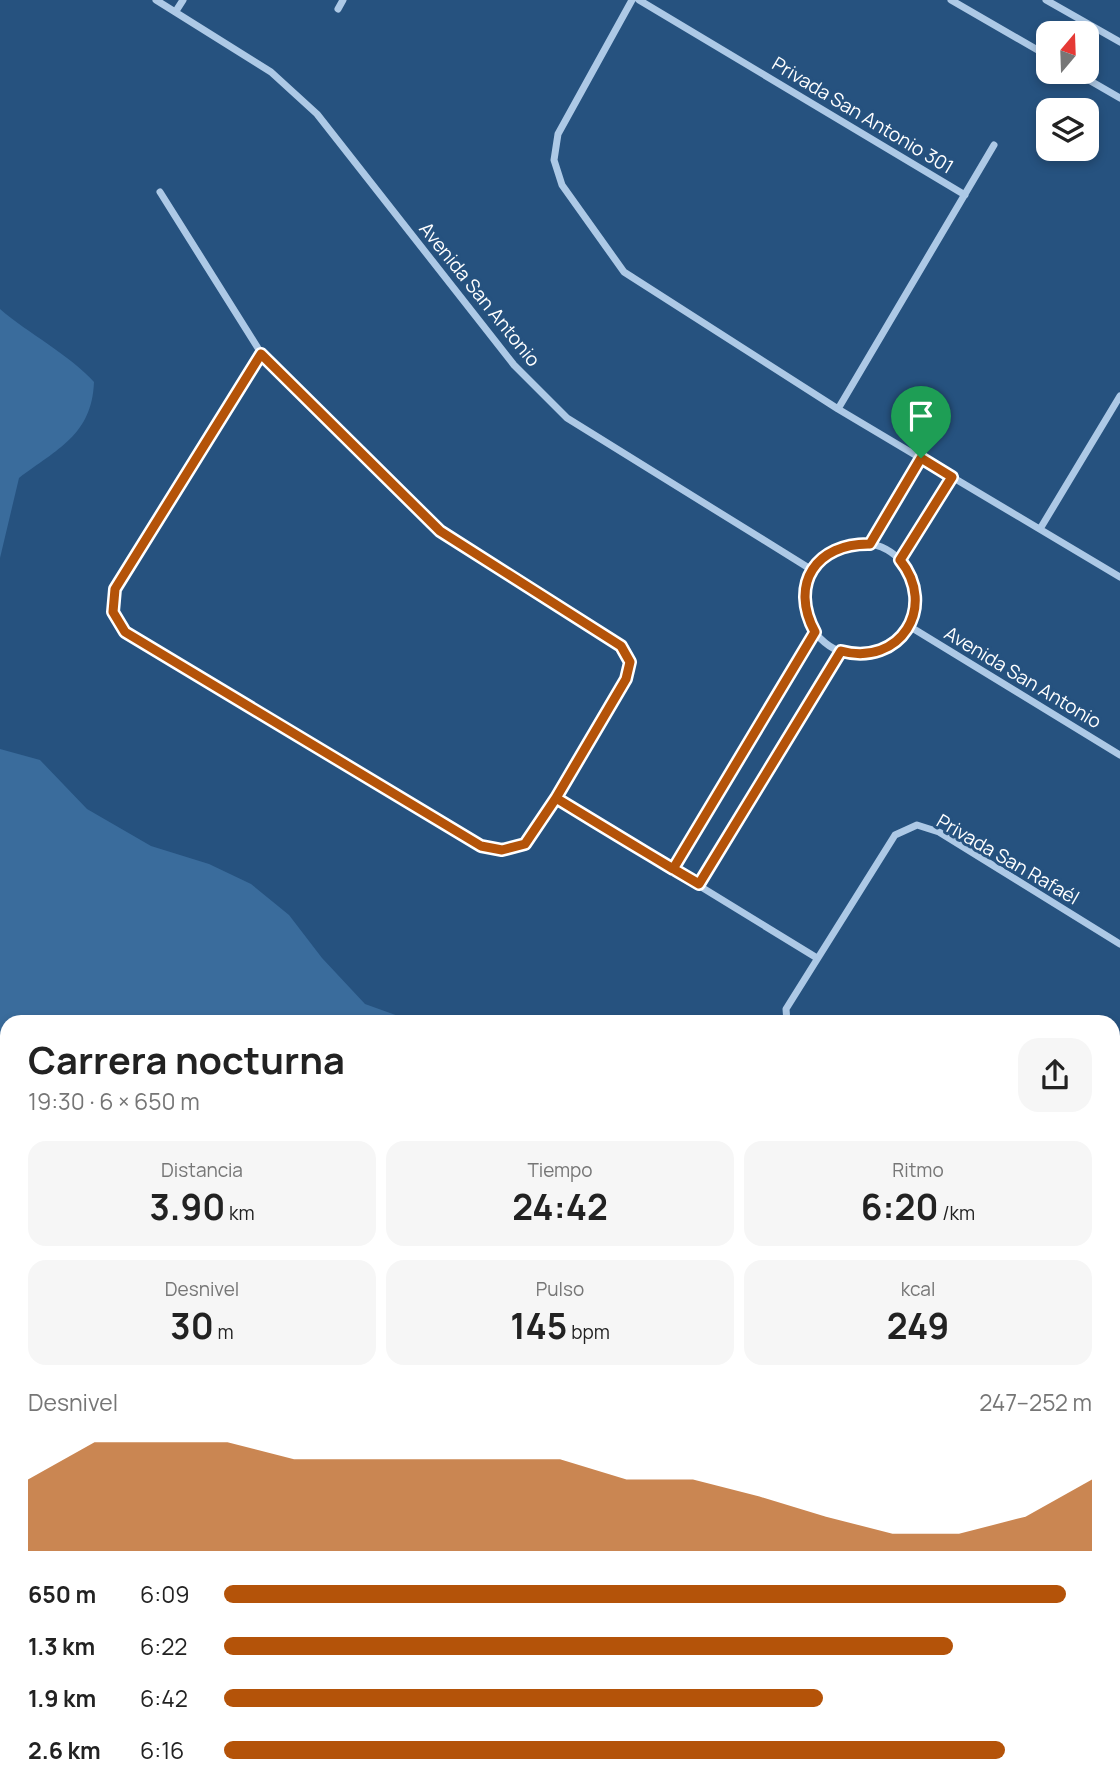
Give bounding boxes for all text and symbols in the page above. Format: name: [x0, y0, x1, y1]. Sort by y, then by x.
north arrow: [1036, 21, 1099, 84]
map controls: [1036, 21, 1099, 161]
street label: Privada San Antonio 301: [767, 50, 959, 180]
button: layers: [1036, 98, 1099, 161]
street label: Avenida San Antonio: [414, 216, 546, 372]
pin: [891, 386, 951, 458]
icon: arrive: [902, 397, 940, 435]
street label: Avenida San Antonio: [940, 620, 1106, 734]
street label: Privada San Rafaél: [932, 808, 1084, 910]
text: Carrera nocturna: [28, 1033, 345, 1085]
button: share: [1018, 1038, 1092, 1112]
text: 19:30 · 6 × 650 m: [28, 1085, 200, 1117]
text: Distancia: [161, 1157, 243, 1183]
text: Tiempo: [527, 1157, 593, 1183]
text: Ritmo: [892, 1157, 944, 1183]
text: 3.90: [149, 1183, 225, 1231]
text: 24:42: [512, 1183, 608, 1231]
text: 6:20: [861, 1183, 938, 1231]
text: km: [225, 1200, 255, 1226]
text: /km: [938, 1200, 975, 1226]
text: Desnivel: [165, 1276, 239, 1302]
text: Pulso: [536, 1276, 584, 1302]
text: kcal: [901, 1276, 935, 1302]
text: 30: [170, 1302, 214, 1350]
text: 145: [510, 1302, 567, 1350]
text: 249: [887, 1302, 949, 1350]
text: m: [214, 1319, 234, 1345]
text: bpm: [567, 1319, 610, 1345]
text: Desnivel: [28, 1386, 118, 1418]
text: 247–252 m: [979, 1386, 1092, 1418]
text: 650 m: [28, 1578, 96, 1610]
text: 6:09: [140, 1578, 189, 1610]
text: 1.3 km: [28, 1630, 95, 1662]
text: 6:22: [140, 1630, 187, 1662]
text: 1.9 km: [28, 1682, 96, 1714]
text: 6:42: [140, 1682, 188, 1714]
text: 2.6 km: [28, 1734, 101, 1766]
text: 6:16: [140, 1734, 184, 1766]

